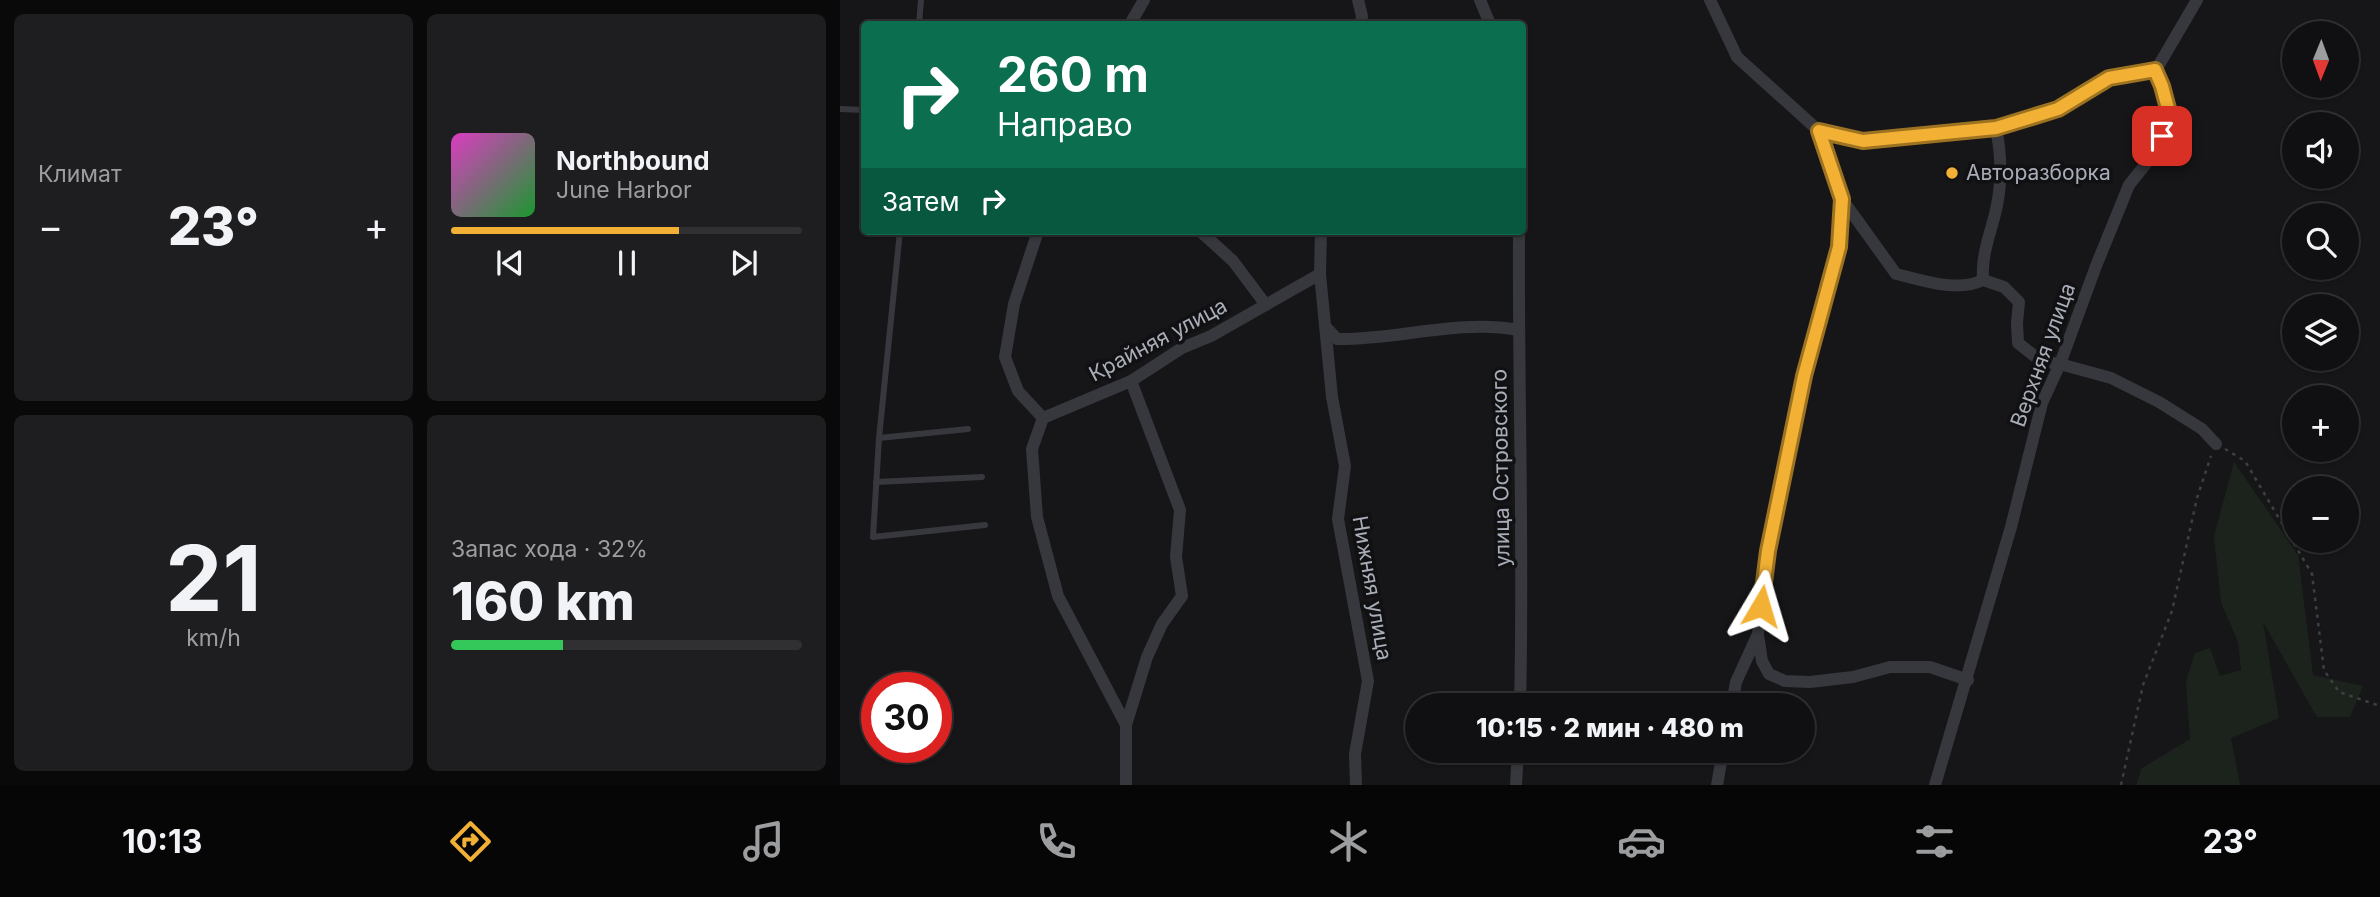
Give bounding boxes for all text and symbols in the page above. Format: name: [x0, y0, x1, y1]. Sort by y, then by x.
north arrow: [2282, 21, 2359, 98]
map controls: [2282, 21, 2359, 553]
text: 260 m: [997, 45, 1149, 104]
icon: right: [882, 49, 973, 140]
text: Направо: [997, 105, 1133, 144]
pin: [2132, 106, 2192, 166]
button: sound: [2282, 112, 2359, 189]
icon: arrive: [2143, 117, 2181, 155]
text: Northbound: [556, 145, 710, 176]
text: Климат: [38, 160, 122, 188]
place label: Авторазборка: [1966, 160, 2111, 185]
marker: Авторазборка: [1944, 165, 1960, 181]
text: June Harbor: [556, 176, 692, 204]
icon: right: [974, 182, 1012, 220]
text: Затем: [882, 186, 960, 217]
text: 23°: [168, 195, 259, 258]
text: −: [38, 203, 63, 249]
text: +: [364, 203, 389, 249]
button: search: [2282, 203, 2359, 280]
icon: previous: [491, 244, 529, 282]
icon: pause: [608, 244, 646, 282]
icon: next: [725, 244, 763, 282]
street label: Верхняя улица: [2005, 280, 2080, 430]
street label: Крайняя улица: [1084, 293, 1231, 386]
button: layers: [2282, 294, 2359, 371]
street label: улица Островского: [1486, 369, 1515, 567]
button: +: [2282, 385, 2359, 462]
button: −: [2282, 476, 2359, 553]
street label: Нижняя улица: [1347, 514, 1398, 662]
text: 21: [165, 523, 262, 633]
text: Запас хода · 32%: [451, 535, 648, 563]
position arrow: [1724, 569, 1798, 643]
text: 160 km: [451, 570, 635, 633]
text: km/h: [186, 624, 241, 652]
speed limit sign: 30: [861, 672, 952, 763]
text: 10:15 · 2 мин · 480 m: [1476, 712, 1744, 743]
icon: directions: [446, 817, 495, 866]
icon: music: [739, 817, 788, 866]
icon: phone: [1032, 817, 1081, 866]
icon: climate: [1324, 817, 1373, 866]
icon: car: [1617, 817, 1666, 866]
icon: filters: [1910, 817, 1959, 866]
text: 10:13: [122, 822, 202, 861]
text: 23°: [2203, 822, 2258, 861]

